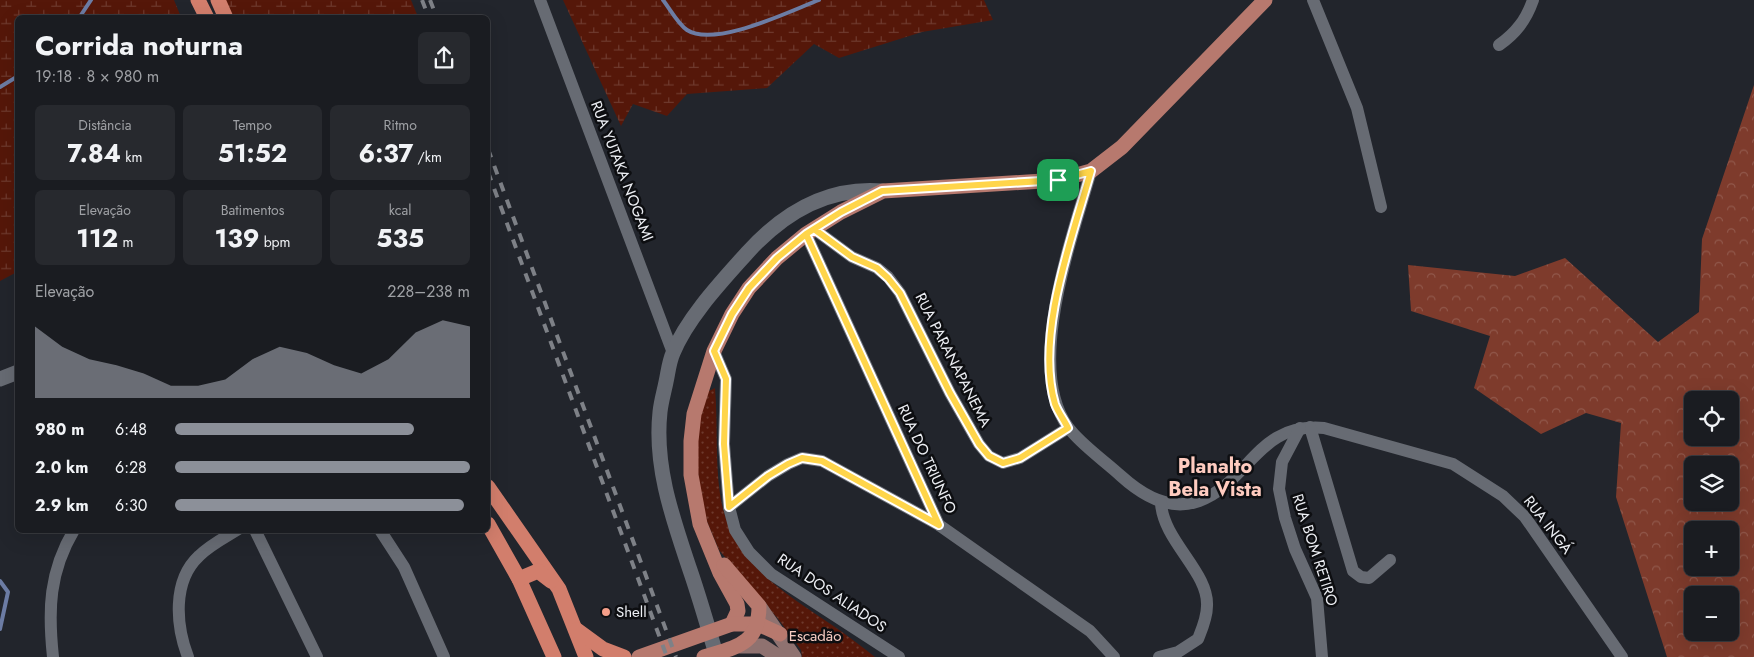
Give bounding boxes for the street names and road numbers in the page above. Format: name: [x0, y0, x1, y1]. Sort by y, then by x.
street label: RUA YUTAKA NOGAMI: [585, 98, 659, 244]
street label: RUA PARANAPANEMA: [910, 289, 996, 431]
street label: RUA DO TRIUNFO: [892, 401, 962, 517]
street label: RUA BOM RETIRO: [1287, 491, 1344, 609]
street label: RUA INGÁ: [1518, 491, 1578, 559]
street label: RUA DOS ALIADOS: [773, 548, 891, 638]

